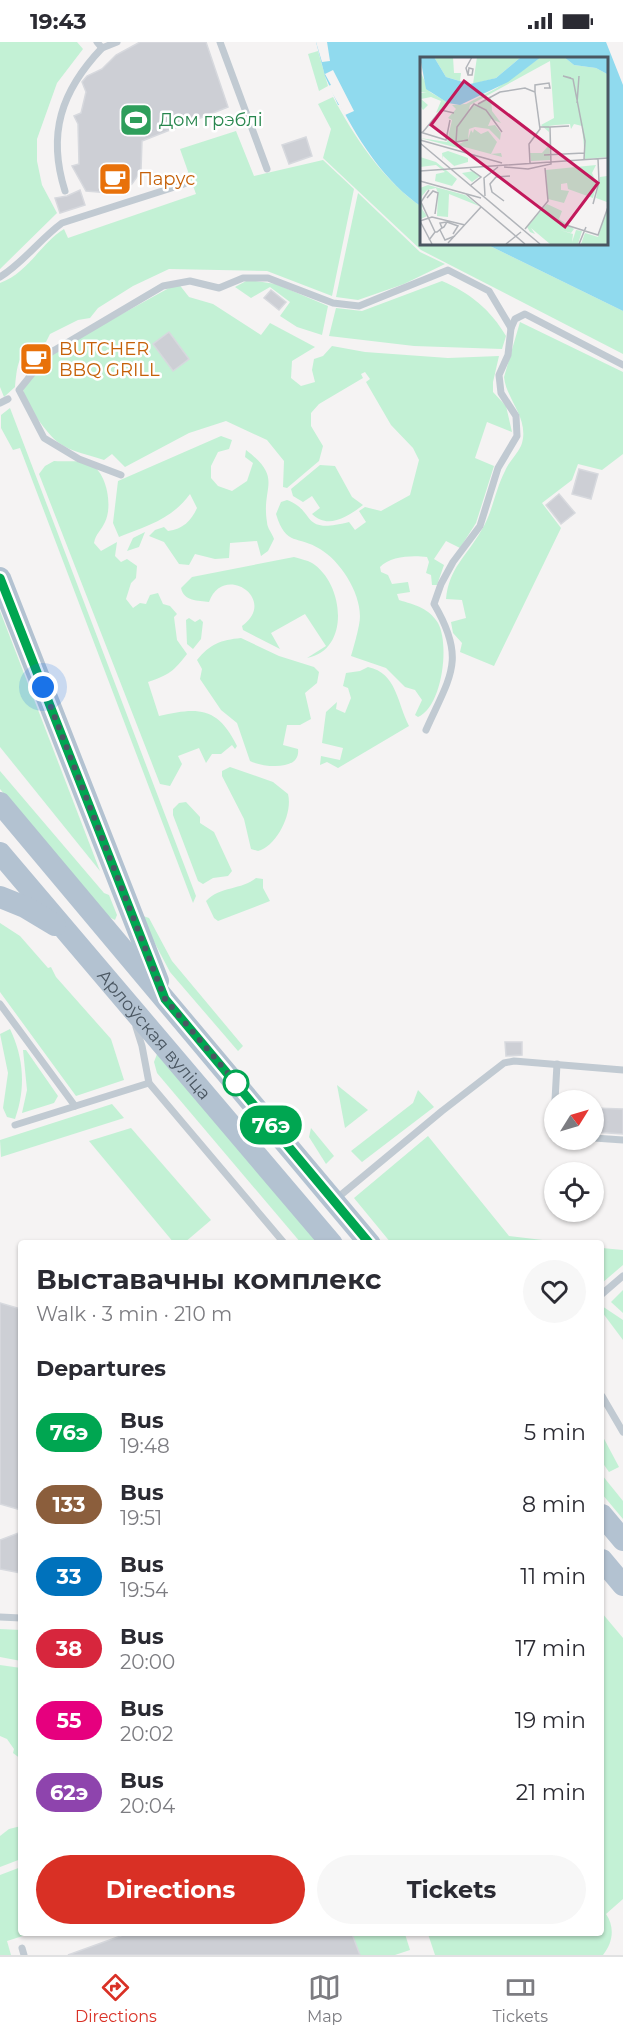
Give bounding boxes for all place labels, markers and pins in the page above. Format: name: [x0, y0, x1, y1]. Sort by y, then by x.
sports icon: Дом грэблі: [118, 102, 154, 138]
place label: Дом грэблі: [159, 109, 263, 131]
cafe icon: Парус: [97, 161, 133, 197]
place label: Парус: [138, 168, 195, 190]
place label: BUTCHER BBQ GRILL: [59, 338, 160, 381]
cafe icon: BUTCHER BBQ GRILL: [18, 341, 54, 377]
unlabelled marker: [223, 1070, 249, 1096]

